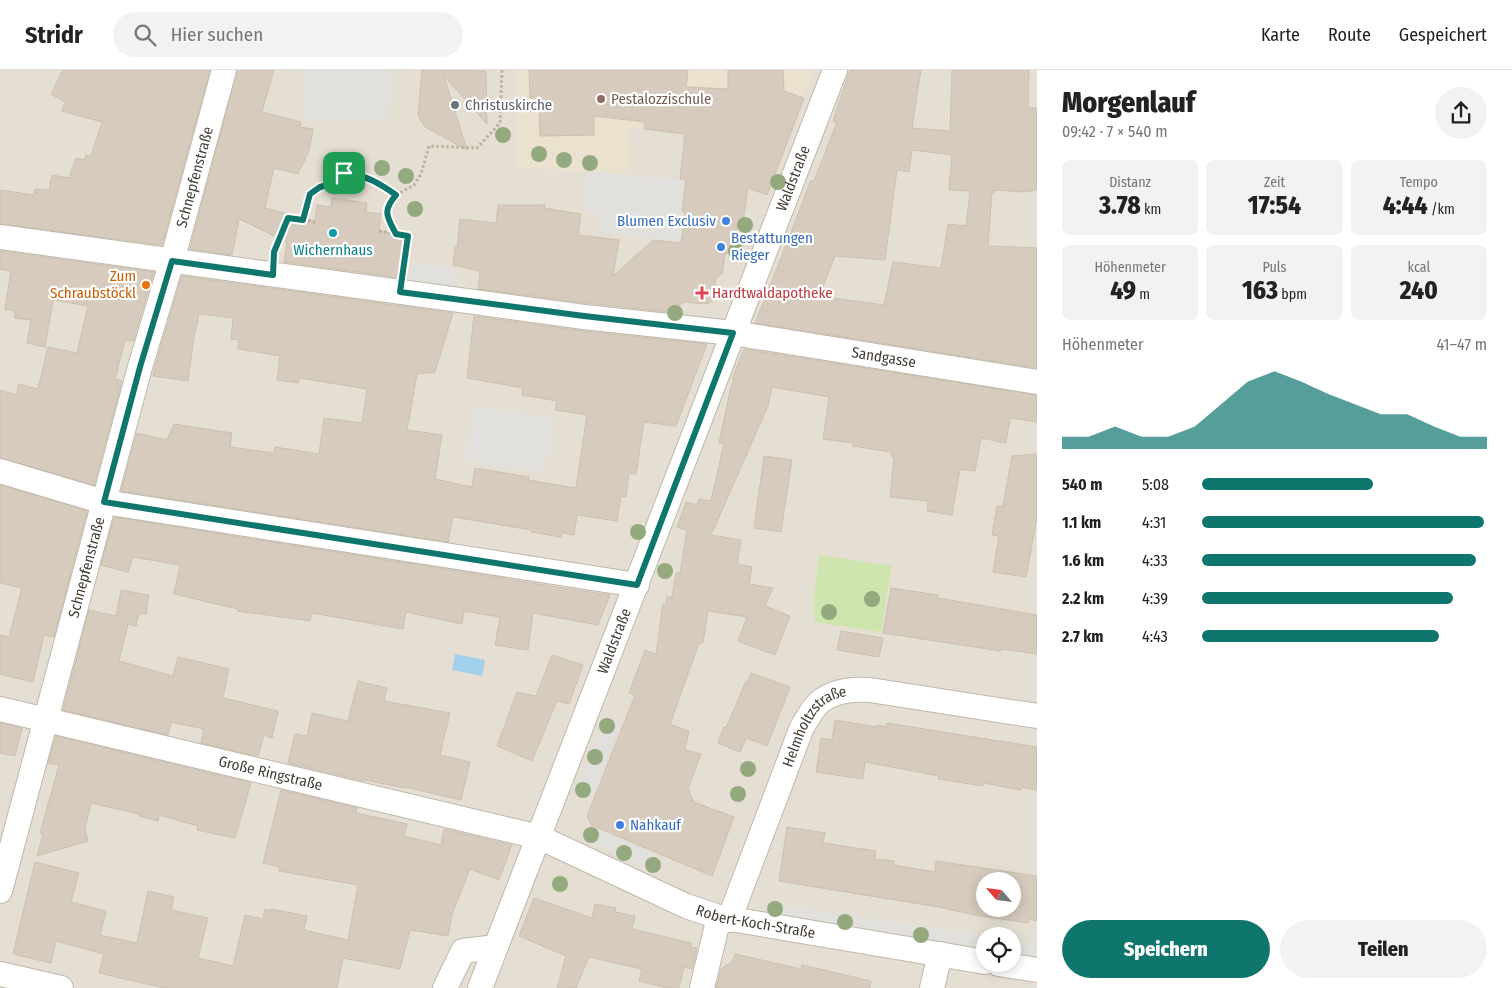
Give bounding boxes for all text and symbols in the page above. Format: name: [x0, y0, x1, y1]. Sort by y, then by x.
search box: [113, 12, 463, 57]
text: Stridr: [25, 21, 83, 49]
icon: search: [131, 21, 159, 49]
text: Hier suchen: [171, 23, 263, 46]
text: Karte: [1261, 24, 1300, 46]
text: Route: [1328, 24, 1371, 46]
text: Gespeichert: [1399, 24, 1487, 46]
text: Morgenlauf: [1062, 86, 1195, 119]
button: share: [1435, 87, 1487, 139]
place label: Pestalozzischule: [611, 90, 711, 108]
marker: Pestalozzischule: [595, 93, 607, 105]
place label: Christuskirche: [465, 96, 552, 114]
marker: Christuskirche: [449, 99, 461, 111]
text: 09:42 · 7 × 540 m: [1062, 122, 1168, 141]
street label: Schnepfenstraße: [173, 125, 217, 230]
street label: Waldstraße: [772, 143, 814, 214]
pin: [323, 152, 365, 194]
icon: arrive: [330, 159, 358, 187]
text: Distanz: [1109, 174, 1151, 191]
text: Zeit: [1264, 174, 1285, 191]
text: Tempo: [1400, 174, 1438, 191]
text: 3.78: [1099, 191, 1141, 221]
text: 17:54: [1248, 191, 1301, 221]
text: 4:44: [1383, 191, 1428, 221]
text: km: [1141, 201, 1161, 218]
text: /km: [1428, 201, 1455, 218]
place label: Blumen Exclusiv: [617, 212, 716, 230]
marker: Blumen Exclusiv: [720, 215, 732, 227]
marker: Wichernhaus: [327, 227, 339, 239]
place label: Bestattungen Rieger: [731, 229, 813, 264]
place label: Wichernhaus: [293, 241, 373, 259]
marker: Bestattungen Rieger: [715, 241, 727, 253]
text: Höhenmeter: [1094, 259, 1166, 276]
text: Puls: [1263, 259, 1286, 276]
text: kcal: [1407, 259, 1430, 276]
place label: Zum Schraubstöckl: [50, 267, 136, 302]
text: 49: [1110, 276, 1136, 306]
text: 163: [1242, 276, 1278, 306]
text: 240: [1400, 276, 1438, 306]
marker: Zum Schraubstöckl: [140, 279, 152, 291]
place label: Hardtwaldapotheke: [712, 284, 833, 302]
text: m: [1136, 286, 1150, 303]
text: bpm: [1278, 286, 1307, 303]
marker: Hardtwaldapotheke: [696, 287, 708, 299]
text: Höhenmeter: [1062, 335, 1144, 354]
text: 41–47 m: [1436, 335, 1487, 354]
street label: Sandgasse: [850, 343, 917, 371]
text: 540 m: [1062, 475, 1102, 494]
text: 5:08: [1142, 475, 1169, 494]
text: 1.1 km: [1062, 513, 1101, 532]
text: 4:31: [1142, 513, 1166, 532]
street label: Schnepfenstraße: [64, 515, 109, 620]
text: 1.6 km: [1062, 551, 1104, 570]
text: 4:33: [1142, 551, 1168, 570]
text: 2.2 km: [1062, 589, 1104, 608]
text: 4:39: [1142, 589, 1168, 608]
street label: Waldstraße: [593, 606, 635, 676]
text: 2.7 km: [1062, 627, 1104, 646]
text: 4:43: [1142, 627, 1168, 646]
street label: Helmholtzstraße: [779, 682, 848, 770]
street label: Große Ringstraße: [217, 752, 324, 794]
place label: Nahkauf: [630, 816, 682, 834]
marker: Nahkauf: [614, 819, 626, 831]
north arrow: [976, 872, 1021, 918]
map controls: [976, 872, 1021, 972]
street label: Robert-Koch-Straße: [694, 901, 817, 942]
button: Speichern: [1062, 920, 1270, 978]
button: Teilen: [1280, 920, 1487, 978]
button: locate: [976, 927, 1021, 972]

